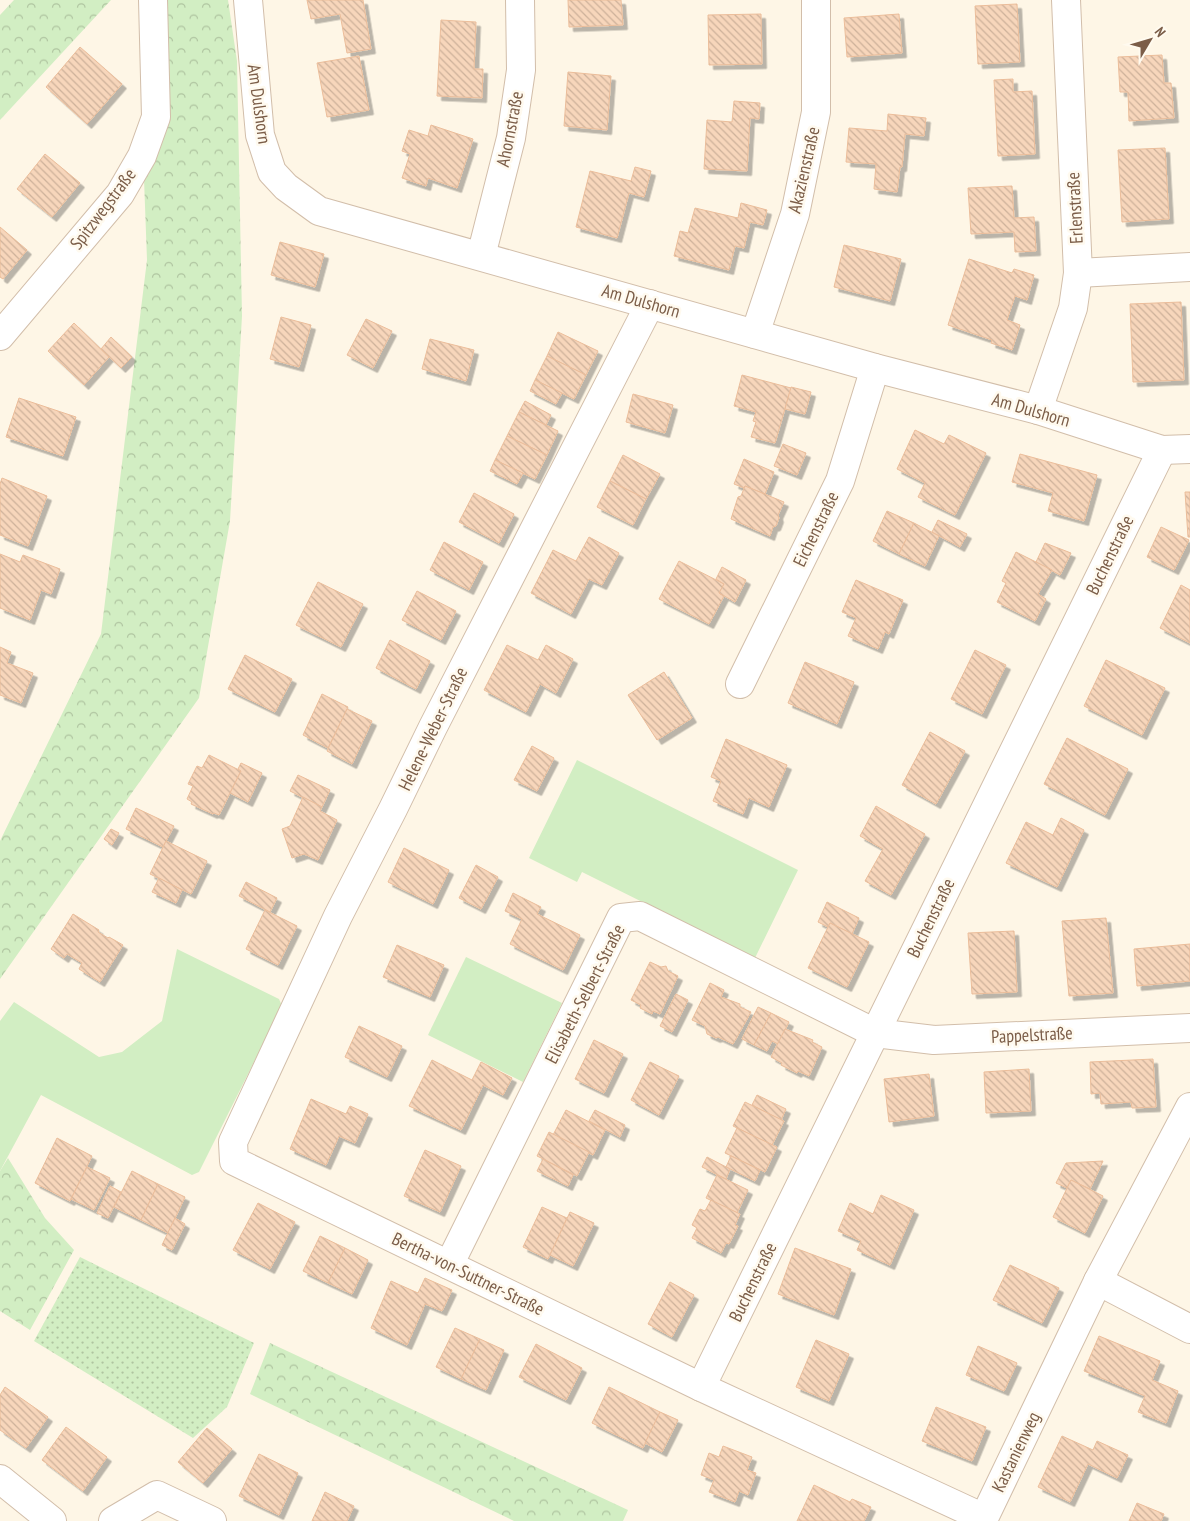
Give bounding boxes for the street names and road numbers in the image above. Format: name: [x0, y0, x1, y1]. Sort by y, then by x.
street label: Am Dulshorn: [243, 63, 276, 145]
street label: Ahornstraße: [491, 89, 528, 169]
street label: Akazienstraße: [782, 125, 825, 215]
street label: Spitzwegstraße: [65, 164, 141, 254]
street label: Erlenstraße: [1061, 172, 1088, 244]
street label: Am Dulshorn: [599, 278, 683, 323]
street label: Am Dulshorn: [989, 387, 1073, 432]
street label: Eichenstraße: [788, 487, 844, 570]
street label: Buchenstraße: [1081, 511, 1139, 598]
street label: Helene-Weber-Straße: [393, 663, 472, 794]
street label: Buchenstraße: [902, 874, 960, 961]
street label: Elisabeth-Selbert-Straße: [540, 920, 630, 1067]
street label: Pappelstraße: [991, 1021, 1073, 1048]
street label: Bertha-von-Suttner-Straße: [388, 1227, 548, 1320]
street label: Buchenstraße: [724, 1238, 782, 1325]
street label: Kastanienweg: [986, 1408, 1045, 1496]

